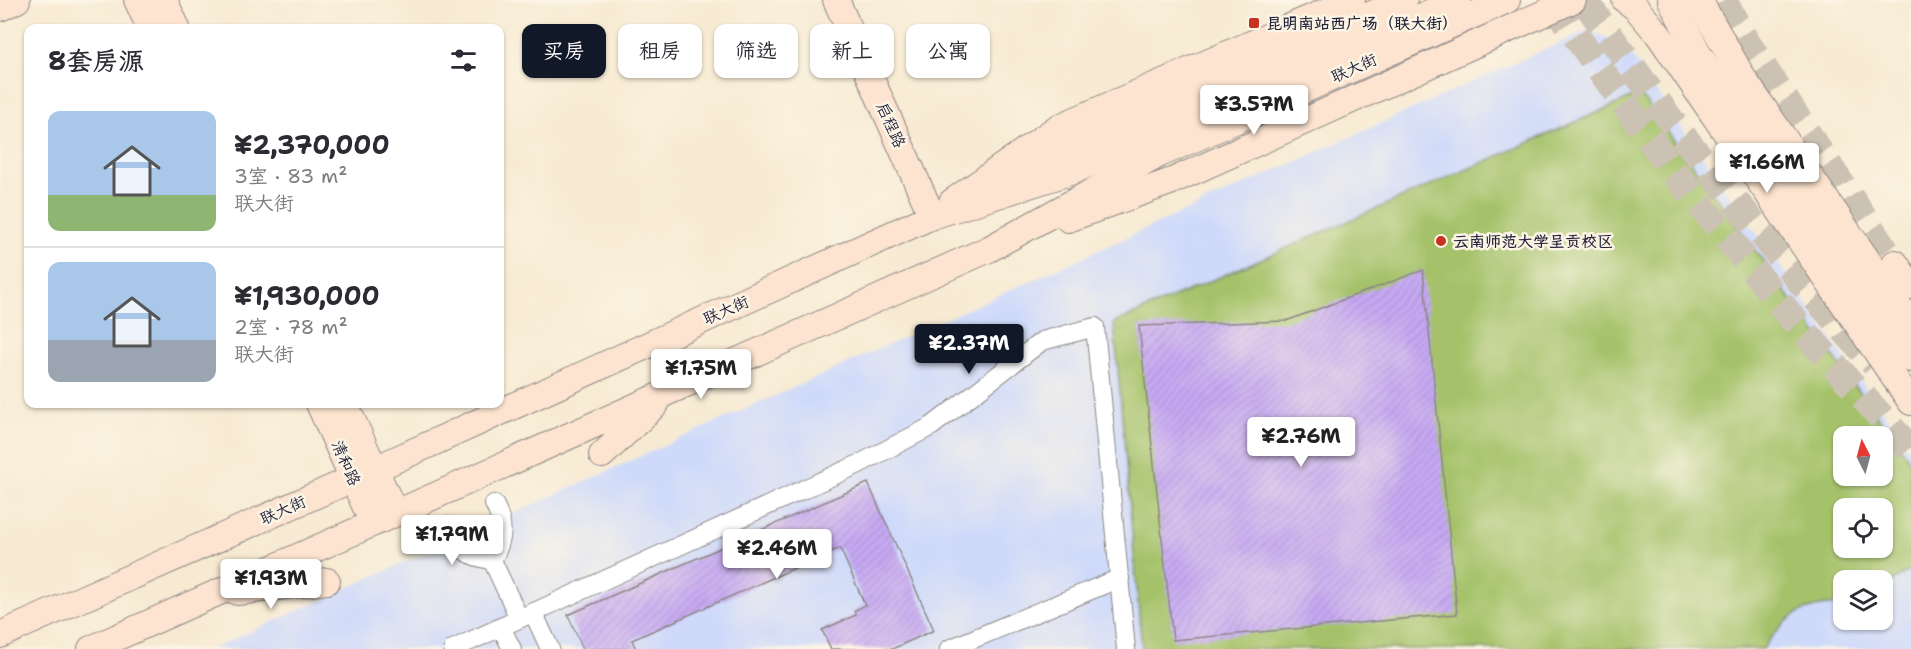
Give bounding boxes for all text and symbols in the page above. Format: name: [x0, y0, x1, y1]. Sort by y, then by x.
place label: 昆明南站西广场（联大街）: [1266, 13, 1458, 34]
marker: 昆明南站西广场（联大街）: [1247, 16, 1261, 30]
chip: 买房: [522, 24, 606, 78]
chip: 租房: [618, 24, 702, 78]
chip: 筛选: [714, 24, 798, 78]
chip: 新上: [810, 24, 894, 78]
chip: 公寓: [906, 24, 990, 78]
text: 8套房源: [48, 43, 144, 78]
icon: filters: [447, 44, 480, 77]
street label: 联大街: [1328, 49, 1380, 87]
pin: ¥3.57M: [1205, 85, 1303, 136]
text: ¥3.57M: [1214, 91, 1294, 117]
street label: 启程路: [872, 99, 910, 151]
text: ¥2,370,000: [234, 127, 390, 162]
icon: home: [96, 135, 168, 207]
pin: ¥1.66M: [1718, 143, 1816, 194]
text: ¥1.66M: [1729, 149, 1805, 175]
text: 3室 · 83 m²: [234, 163, 347, 189]
text: 联大街: [234, 190, 294, 216]
place label: 云南师范大学呈贡校区: [1453, 231, 1613, 252]
marker: 云南师范大学呈贡校区: [1434, 234, 1448, 248]
text: ¥1,930,000: [234, 278, 380, 313]
icon: home: [96, 286, 168, 358]
street label: 联大街: [700, 291, 752, 329]
text: 2室 · 78 m²: [234, 314, 348, 340]
pin: ¥2.37M: [920, 324, 1018, 375]
text: ¥2.37M: [929, 330, 1009, 356]
text: 联大街: [234, 341, 294, 367]
pin: ¥1.75M: [652, 349, 750, 400]
text: ¥1.75M: [665, 355, 737, 381]
pin: ¥2.76M: [1252, 417, 1350, 468]
text: ¥2.76M: [1261, 423, 1341, 449]
north arrow: [1833, 426, 1893, 486]
map controls: [1833, 426, 1893, 630]
street label: 清和路: [327, 437, 365, 489]
street label: 联大街: [257, 491, 309, 529]
button: locate: [1833, 498, 1893, 558]
pin: ¥1.79M: [403, 515, 501, 566]
text: ¥1.79M: [415, 521, 489, 547]
pin: ¥2.46M: [728, 529, 826, 580]
text: ¥2.46M: [737, 535, 817, 561]
pin: ¥1.93M: [222, 559, 320, 610]
text: ¥1.93M: [234, 565, 308, 591]
button: layers: [1833, 570, 1893, 630]

